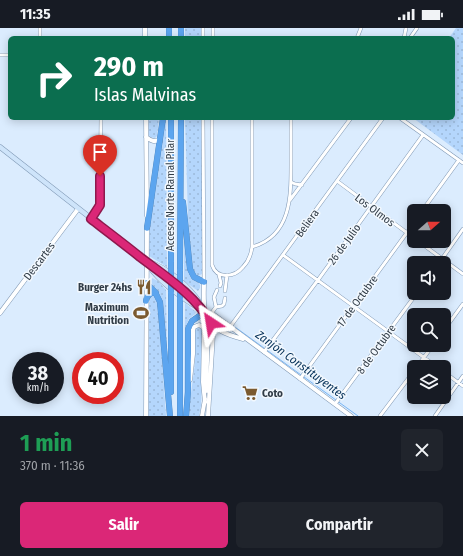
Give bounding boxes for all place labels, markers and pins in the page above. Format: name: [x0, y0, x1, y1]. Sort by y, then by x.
pin: [83, 135, 117, 176]
restaurant icon: Burger 24hs: [135, 278, 153, 296]
place label: Burger 24hs: [78, 281, 132, 294]
place label: Maximum Nutrition: [85, 301, 129, 327]
sports icon: Maximum Nutrition: [132, 304, 150, 322]
supermarket icon: Coto: [241, 384, 259, 402]
place label: Coto: [262, 387, 283, 400]

